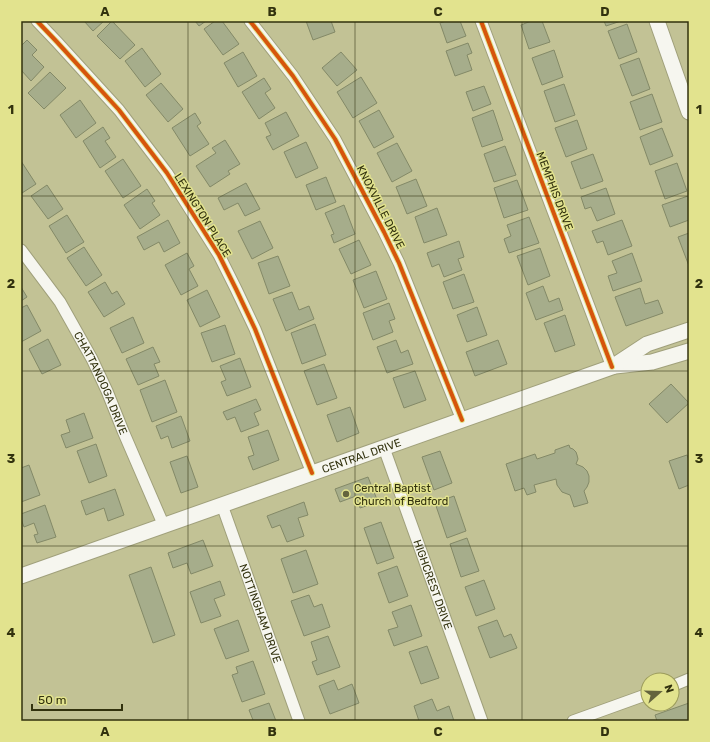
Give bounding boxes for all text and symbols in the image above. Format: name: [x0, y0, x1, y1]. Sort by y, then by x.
text: A: [100, 4, 110, 19]
text: B: [267, 4, 277, 19]
text: C: [433, 4, 443, 19]
text: D: [600, 4, 610, 19]
text: 1: [8, 102, 14, 117]
text: 1: [696, 102, 702, 117]
street label: MEMPHIS DRIVE: [534, 150, 576, 233]
street label: KNOXVILLE DRIVE: [354, 163, 407, 251]
street label: LEXINGTON PLACE: [172, 171, 234, 260]
text: 2: [7, 276, 15, 291]
text: 2: [695, 276, 703, 291]
street label: CHATTANOOGA DRIVE: [71, 329, 130, 437]
street label: CENTRAL DRIVE: [320, 436, 403, 476]
text: 3: [7, 451, 16, 466]
text: 3: [695, 451, 704, 466]
place label: Central Baptist Church of Bedford: [354, 482, 448, 508]
marker: Central Baptist Church of Bedford: [341, 489, 351, 499]
street label: HIGHCREST DRIVE: [410, 538, 455, 632]
street label: NOTTINGHAM DRIVE: [237, 562, 284, 665]
text: 4: [7, 625, 16, 640]
text: 4: [695, 625, 704, 640]
north arrow: [640, 672, 680, 712]
text: N: [661, 683, 676, 695]
scale bar: [32, 686, 122, 712]
text: 50 m: [38, 693, 66, 707]
text: A: [100, 724, 110, 739]
text: B: [267, 724, 277, 739]
text: C: [433, 724, 443, 739]
text: D: [600, 724, 610, 739]

